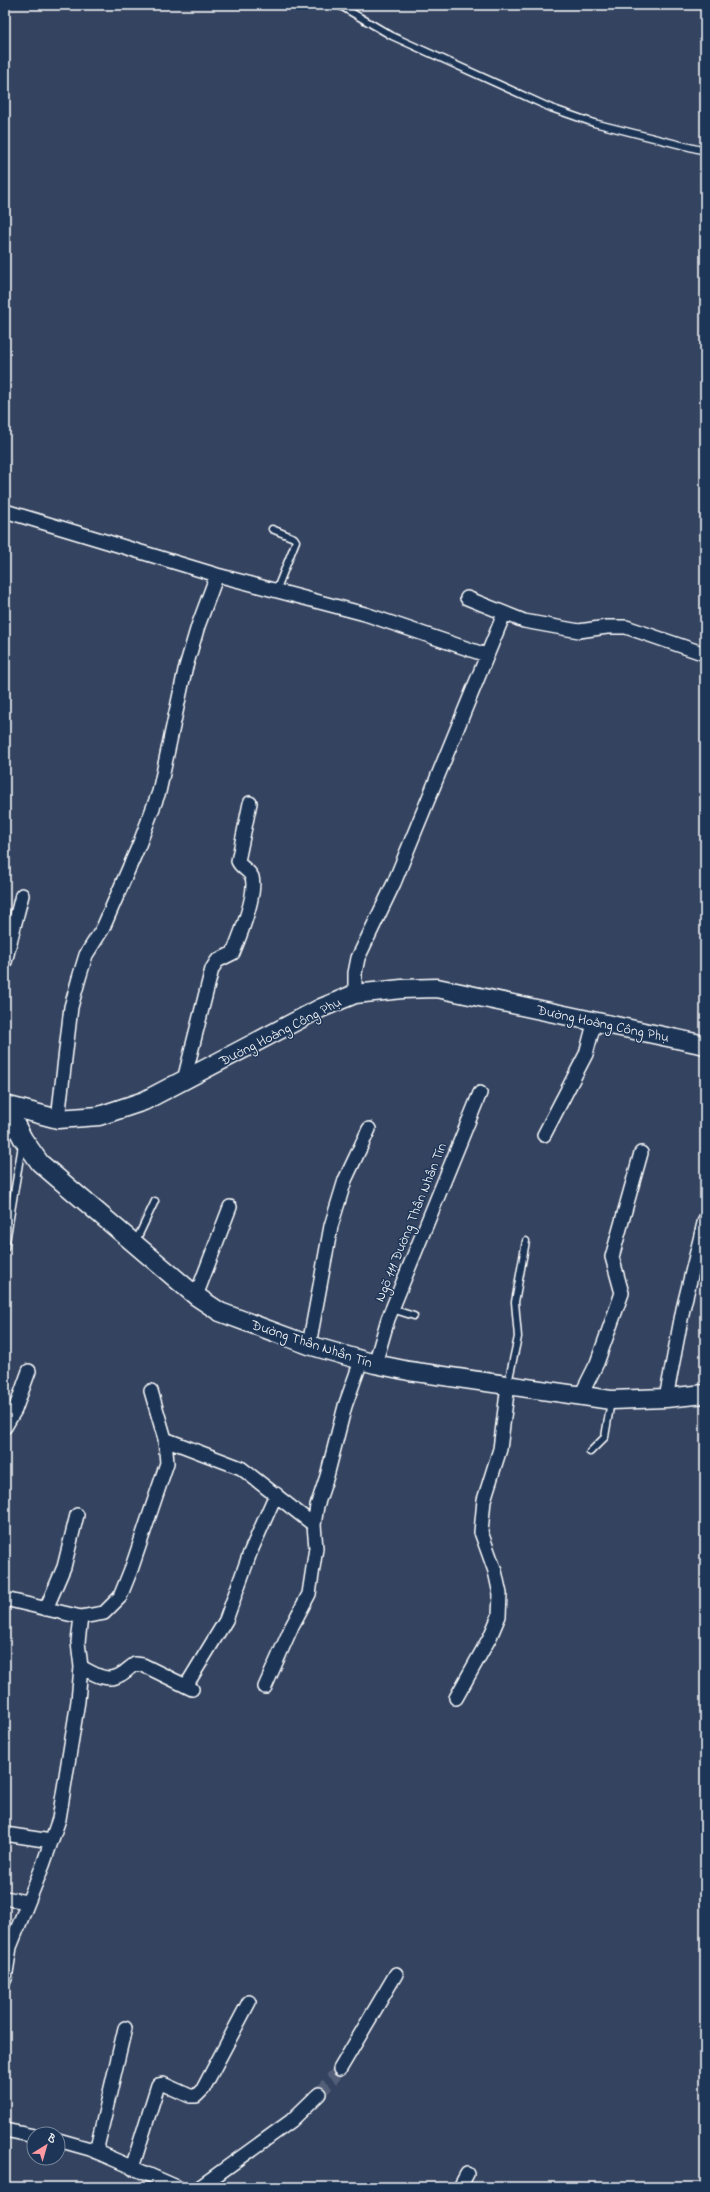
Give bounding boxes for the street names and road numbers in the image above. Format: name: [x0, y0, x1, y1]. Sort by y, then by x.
street label: Đường Hoàng Công Phụ: [215, 992, 346, 1074]
street label: Đường Hoàng Công Phụ: [533, 1000, 671, 1050]
street label: Ngõ 111 Đường Thân Nhân Tín: [370, 1140, 454, 1306]
street label: Đường Thân Nhân Tín: [247, 1315, 375, 1375]

